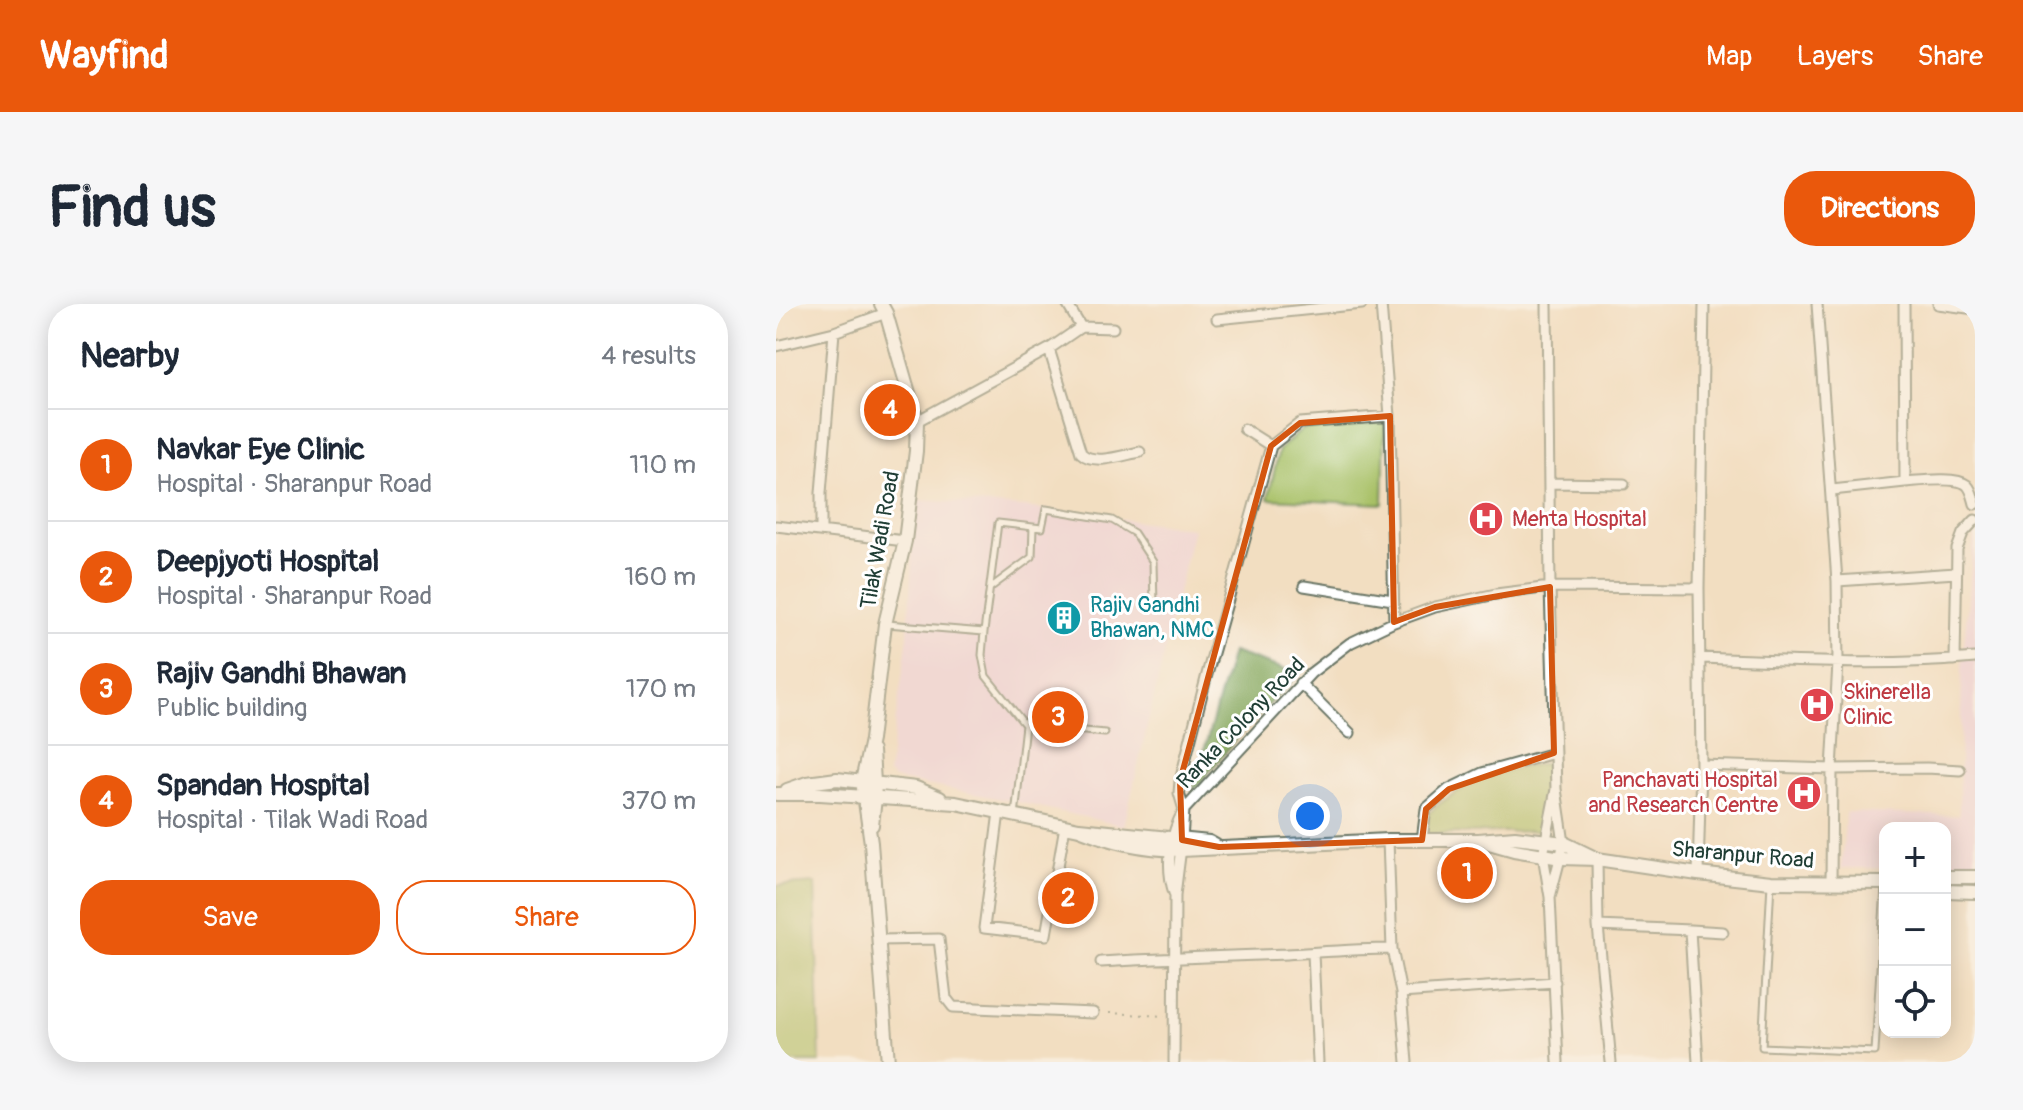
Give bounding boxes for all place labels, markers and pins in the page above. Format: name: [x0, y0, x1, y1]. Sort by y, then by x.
pin: 4: [864, 380, 916, 440]
hospital icon: Mehta Hospital: [1467, 500, 1505, 538]
place label: Mehta Hospital: [1512, 505, 1647, 533]
place label: Rajiv Gandhi Bhawan, NMC: [1090, 591, 1215, 644]
building icon: Rajiv Gandhi Bhawan, NMC: [1045, 599, 1083, 637]
place label: Skinerella Clinic: [1843, 678, 1931, 731]
hospital icon: Skinerella Clinic: [1798, 686, 1836, 724]
pin: 3: [1032, 687, 1084, 747]
place label: Panchavati Hospital and Research Centre: [1588, 766, 1778, 819]
hospital icon: Panchavati Hospital and Research Centre: [1785, 774, 1823, 812]
pin: 1: [1441, 843, 1493, 903]
pin: 2: [1042, 868, 1094, 928]

